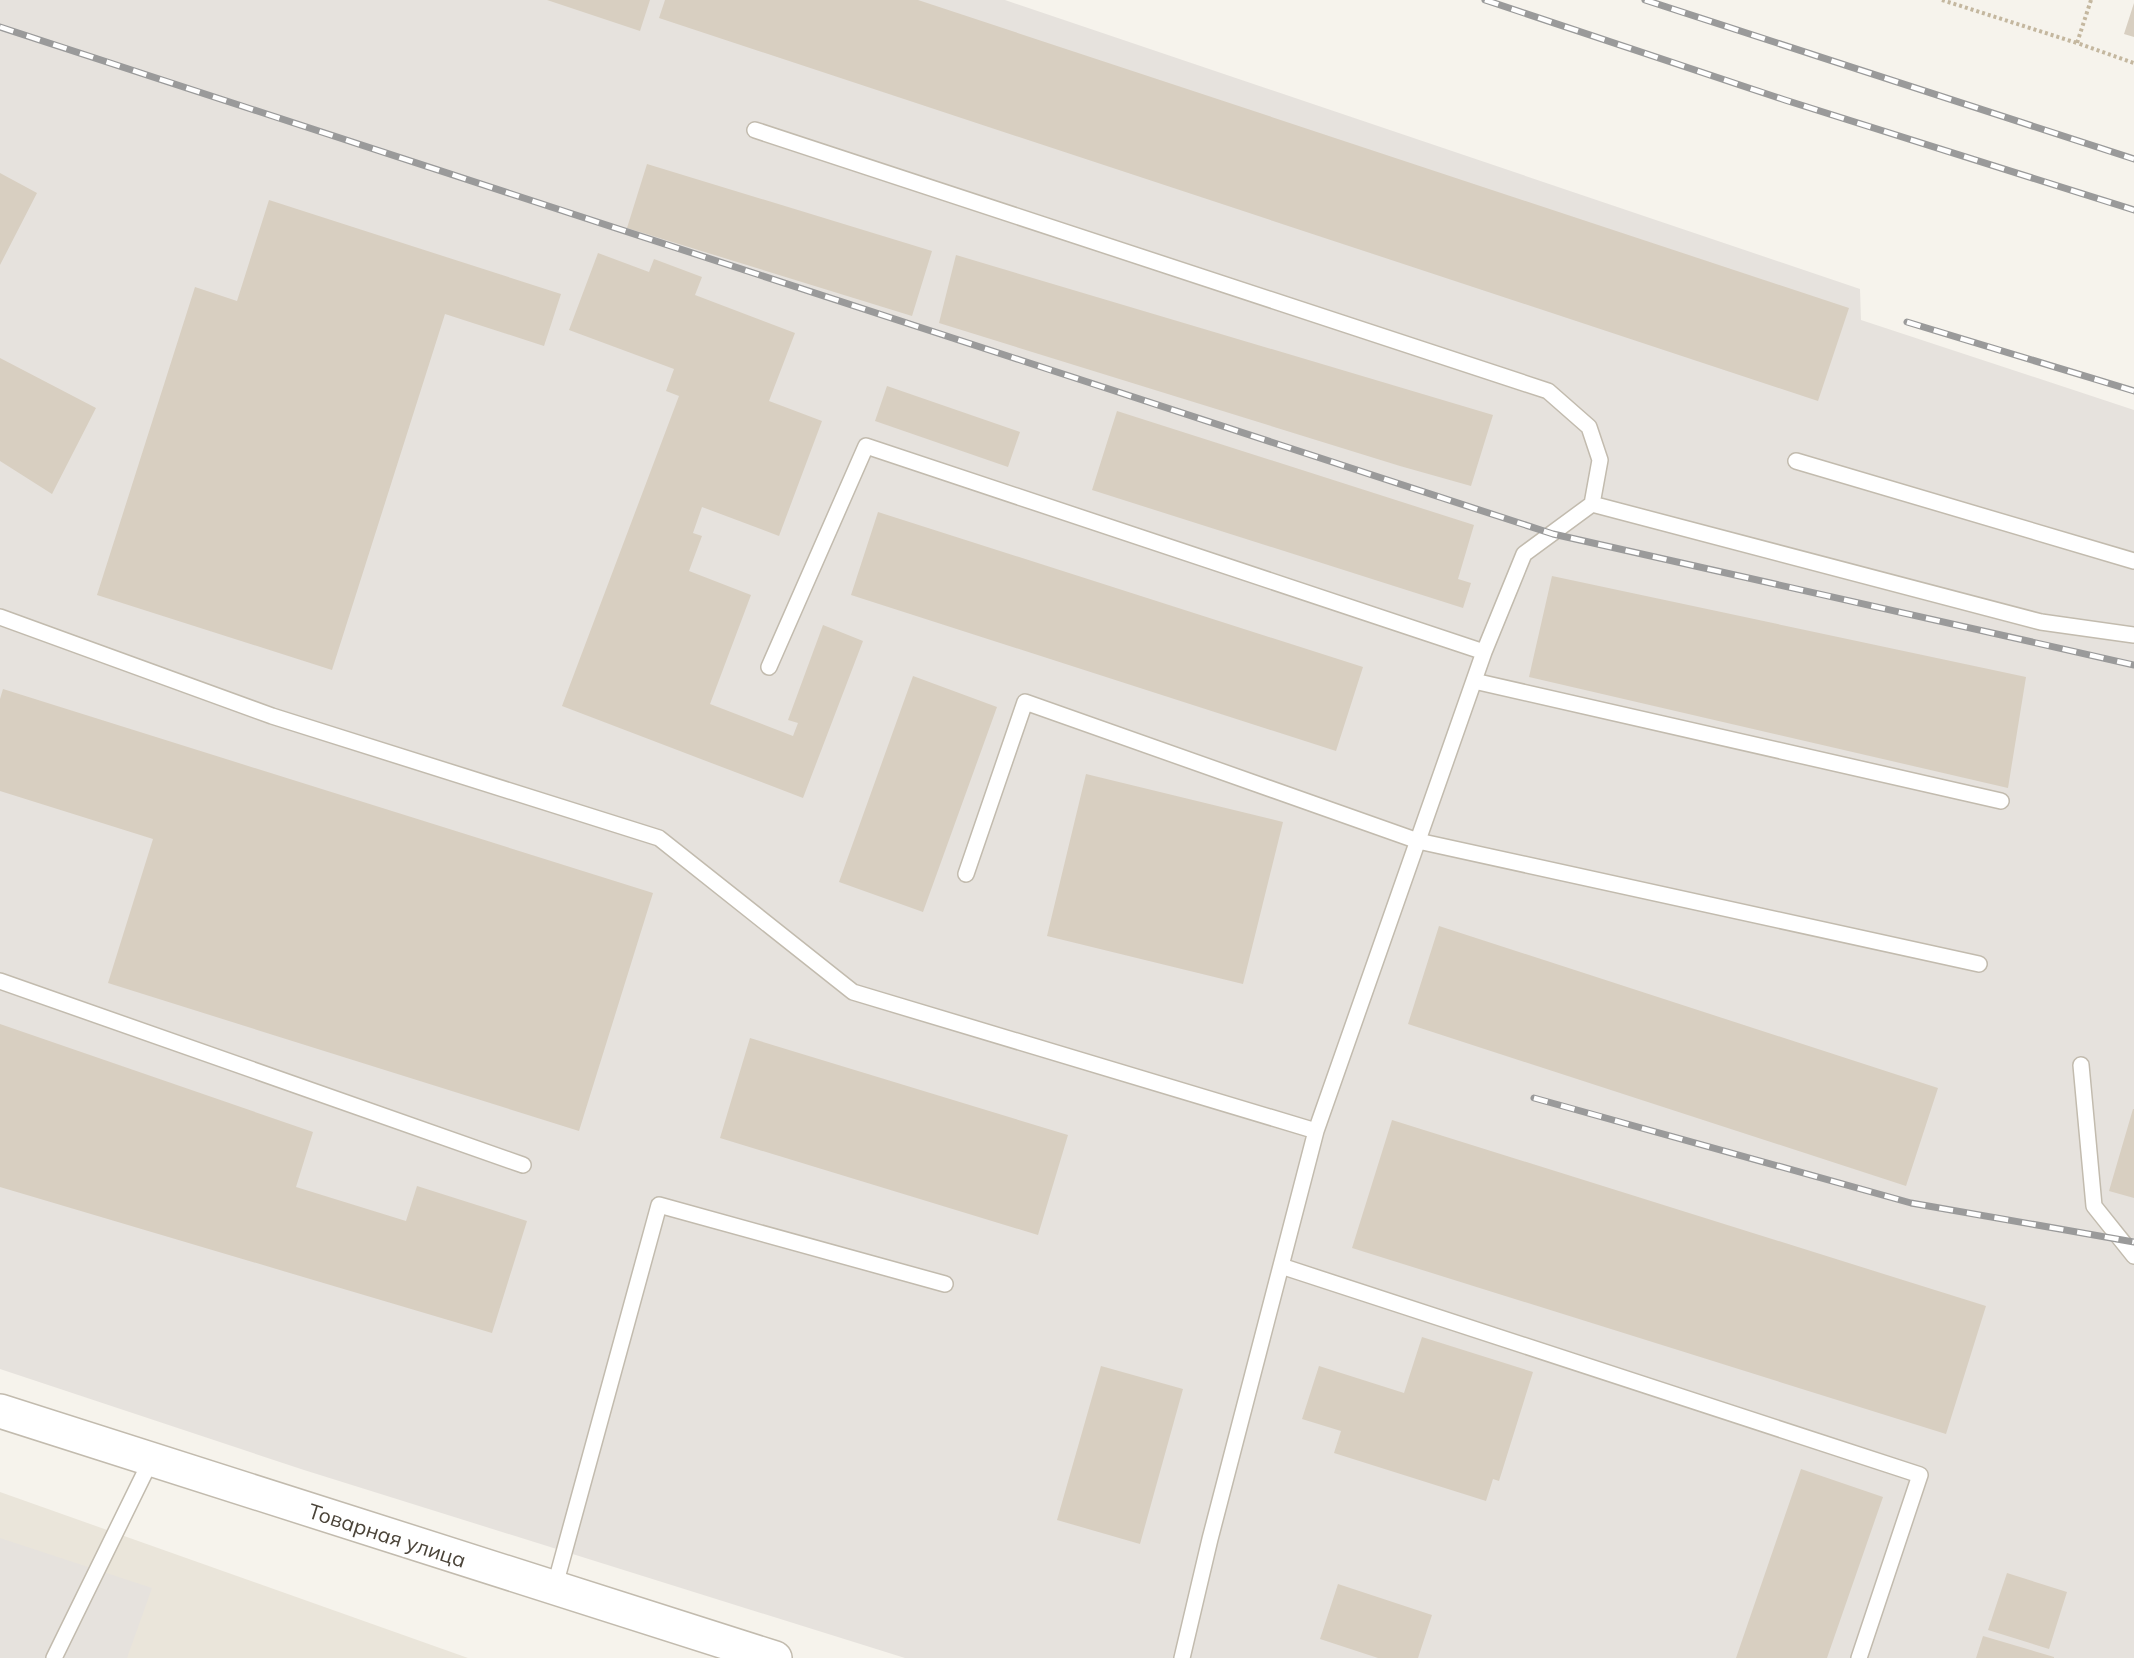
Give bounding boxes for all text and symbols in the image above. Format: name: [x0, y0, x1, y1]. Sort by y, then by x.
street label: Товарная улица: [305, 1497, 469, 1573]

